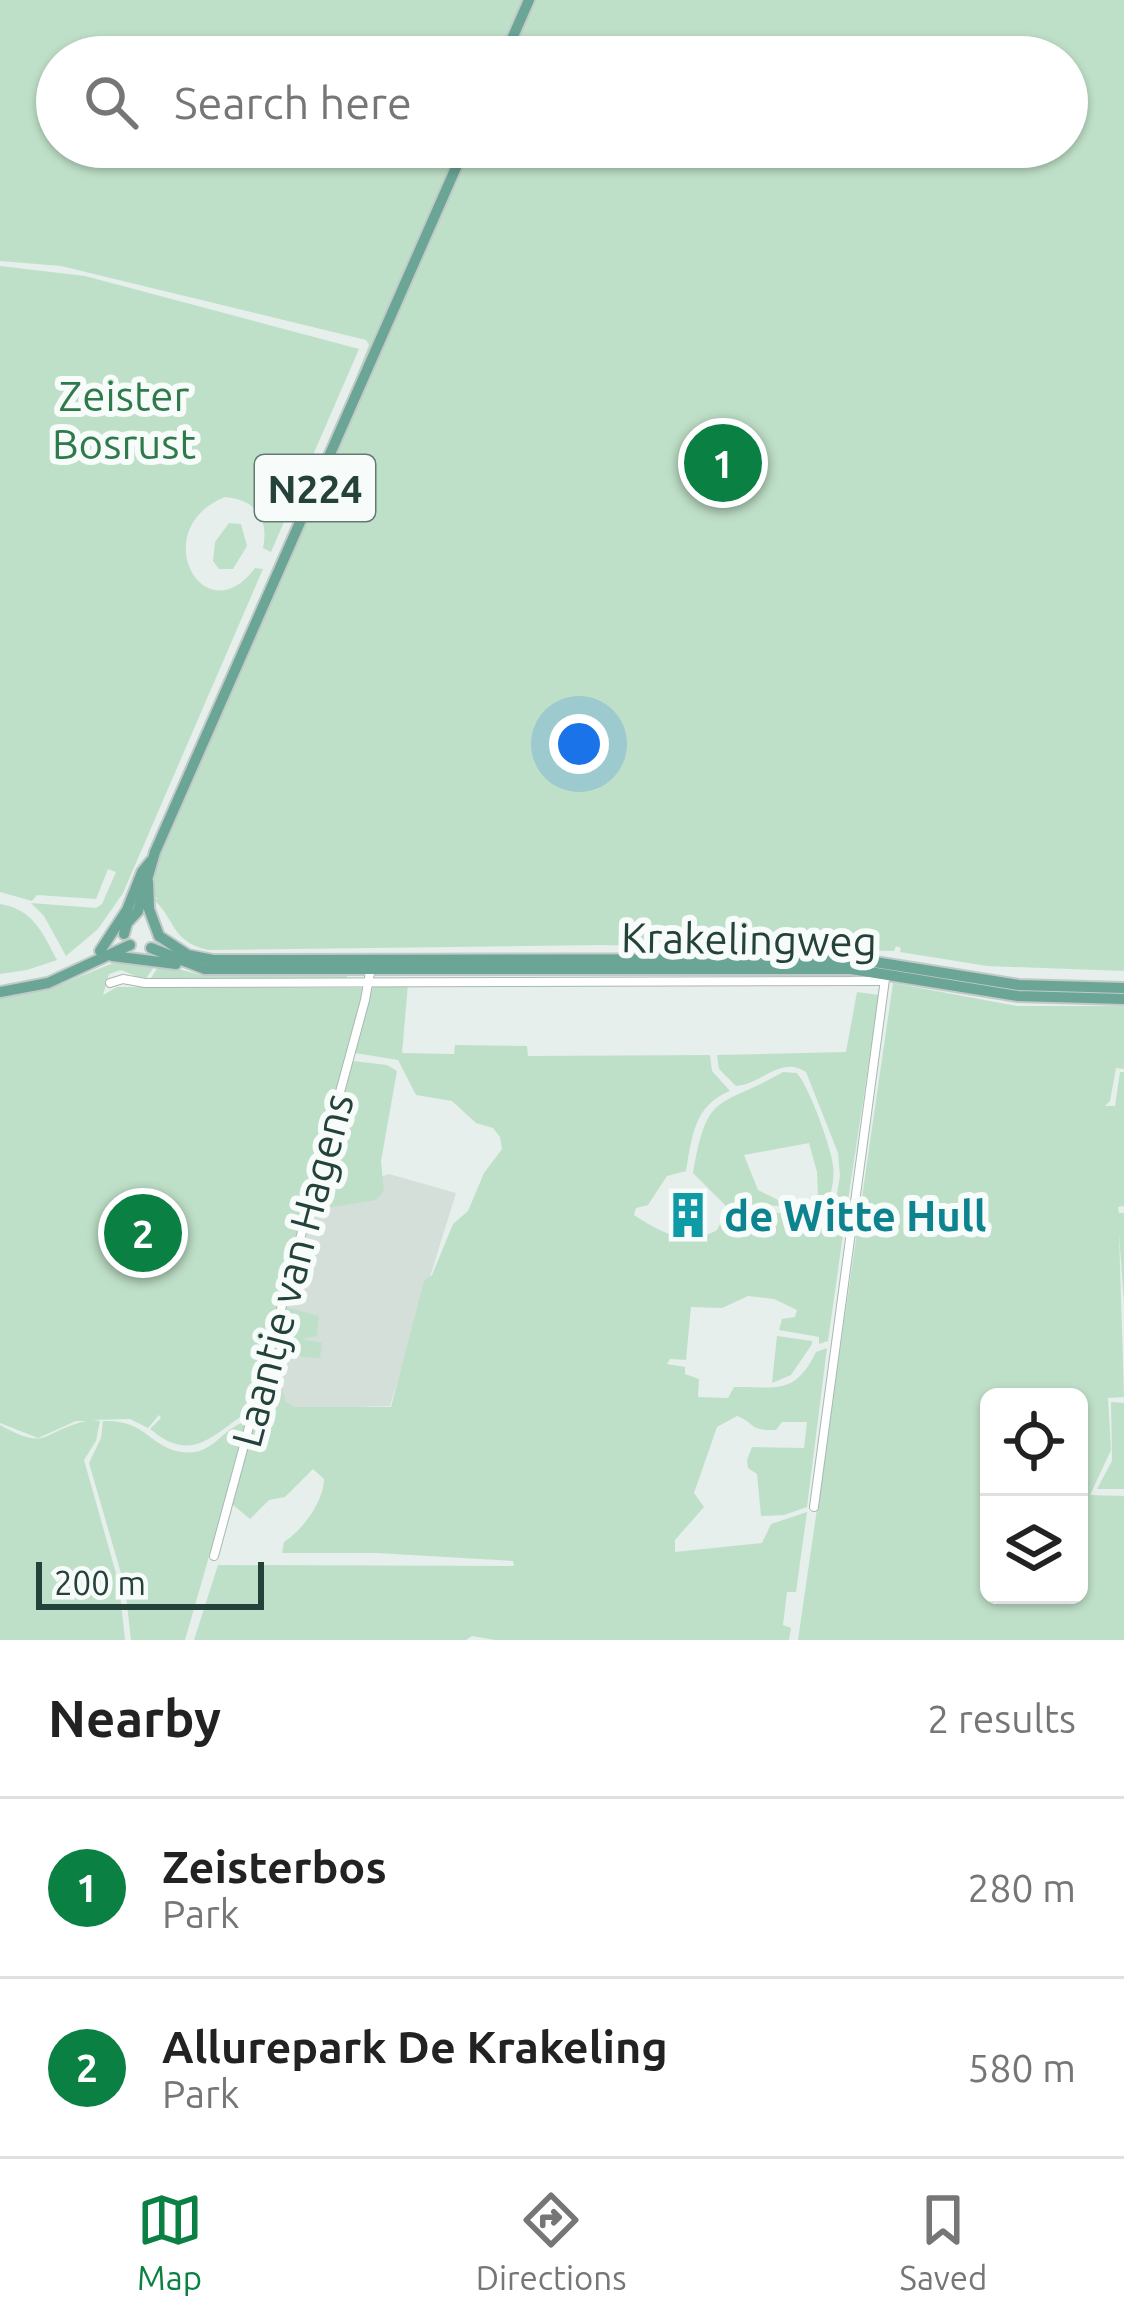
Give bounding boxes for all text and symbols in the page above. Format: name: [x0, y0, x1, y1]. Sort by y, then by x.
search box: [36, 36, 1088, 168]
icon: search: [78, 69, 144, 135]
text: Search here: [174, 77, 412, 128]
park label: Zeister Bosrust: [52, 372, 196, 467]
pin: 1: [684, 418, 762, 508]
road number: N224: [255, 455, 375, 521]
your location: [549, 714, 609, 774]
street label: Krakelingweg: [621, 913, 877, 965]
street label: Laantje van Hagens: [222, 1088, 362, 1452]
pin: 2: [104, 1188, 182, 1278]
building icon: de Witte Hull: [663, 1190, 713, 1240]
place label: de Witte Hull: [724, 1192, 986, 1239]
map controls: [980, 1388, 1088, 1604]
button: locate: [980, 1388, 1088, 1496]
button: layers: [980, 1496, 1088, 1604]
scale bar: [36, 1556, 264, 1609]
text: 200 m: [54, 1564, 146, 1601]
text: Nearby: [48, 1689, 221, 1747]
text: 2 results: [927, 1697, 1076, 1740]
text: Zeisterbos: [162, 1841, 387, 1892]
text: 1: [76, 1866, 98, 1909]
text: 280 m: [967, 1866, 1076, 1909]
text: Park: [162, 1892, 240, 1935]
text: Allurepark De Krakeling: [162, 2021, 668, 2072]
text: 2: [76, 2046, 98, 2089]
text: 580 m: [967, 2046, 1076, 2089]
text: Park: [162, 2072, 240, 2115]
tab: Map: [137, 2187, 203, 2296]
tab: Directions: [476, 2187, 626, 2296]
tab: Saved: [900, 2187, 987, 2296]

